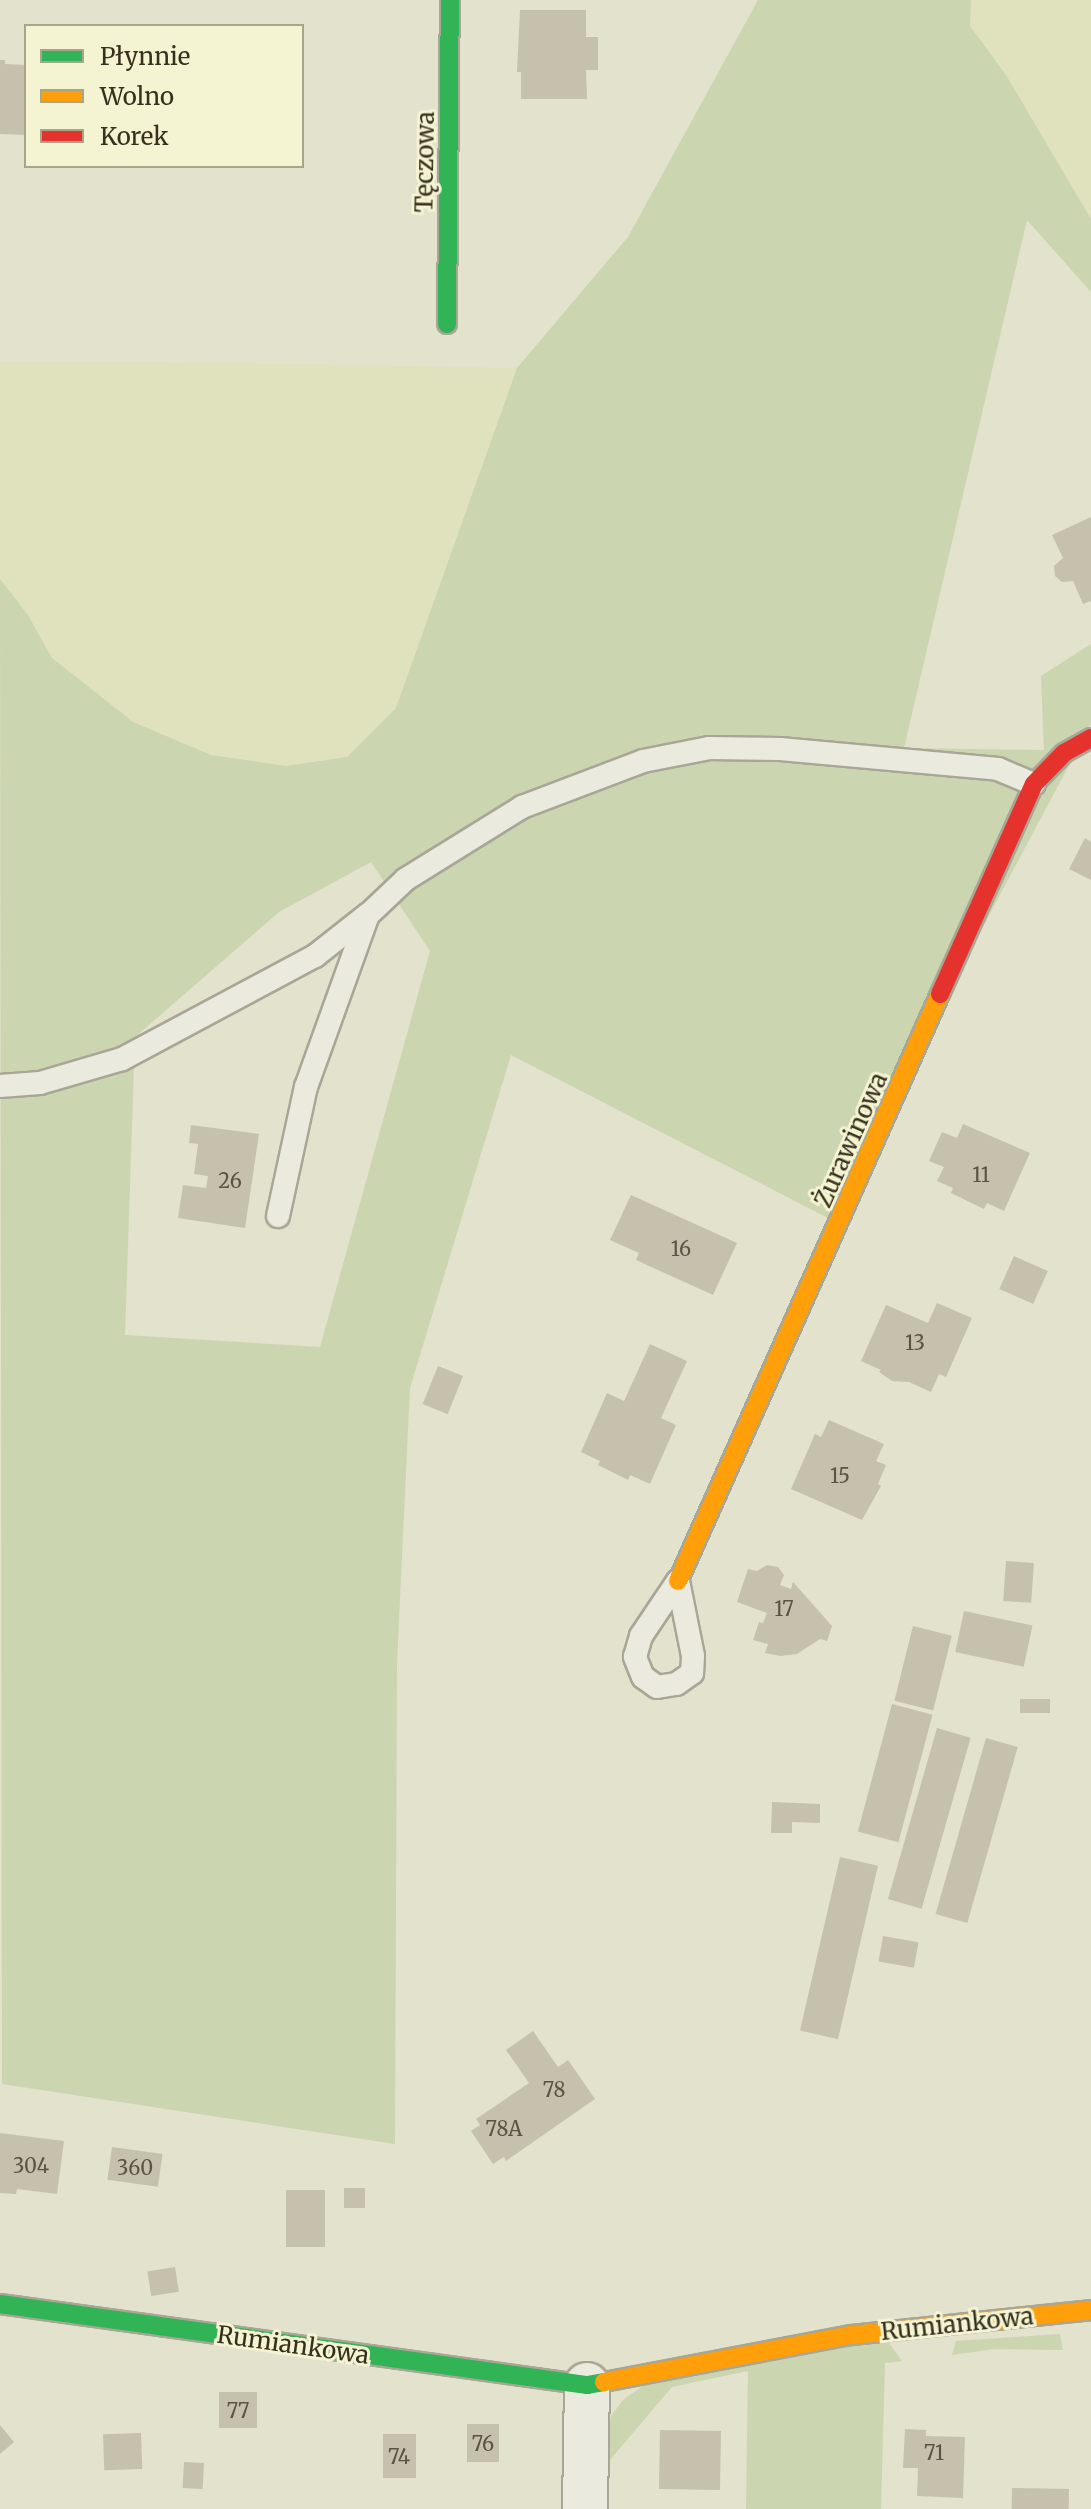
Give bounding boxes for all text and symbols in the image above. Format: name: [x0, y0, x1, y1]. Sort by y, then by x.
legend: [24, 24, 304, 168]
text: Płynnie: [100, 41, 190, 72]
text: Wolno: [100, 81, 174, 112]
street label: Tęczowa: [410, 111, 440, 213]
text: Korek: [100, 121, 168, 152]
street label: Żurawinowa: [808, 1068, 894, 1212]
house number: 11: [972, 1162, 990, 1186]
house number: 26: [218, 1168, 242, 1192]
house number: 16: [671, 1236, 691, 1260]
house number: 13: [905, 1330, 925, 1354]
house number: 15: [830, 1463, 850, 1487]
house number: 17: [774, 1596, 794, 1620]
house number: 78: [543, 2077, 565, 2101]
house number: 78A: [486, 2116, 522, 2140]
house number: 304: [13, 2153, 49, 2177]
house number: 360: [117, 2155, 153, 2179]
street label: Rumiankowa: [879, 2302, 1035, 2346]
street label: Rumiankowa: [215, 2320, 371, 2370]
house number: 77: [227, 2398, 249, 2422]
house number: 76: [472, 2431, 494, 2455]
house number: 71: [924, 2440, 944, 2464]
house number: 74: [388, 2444, 410, 2468]

